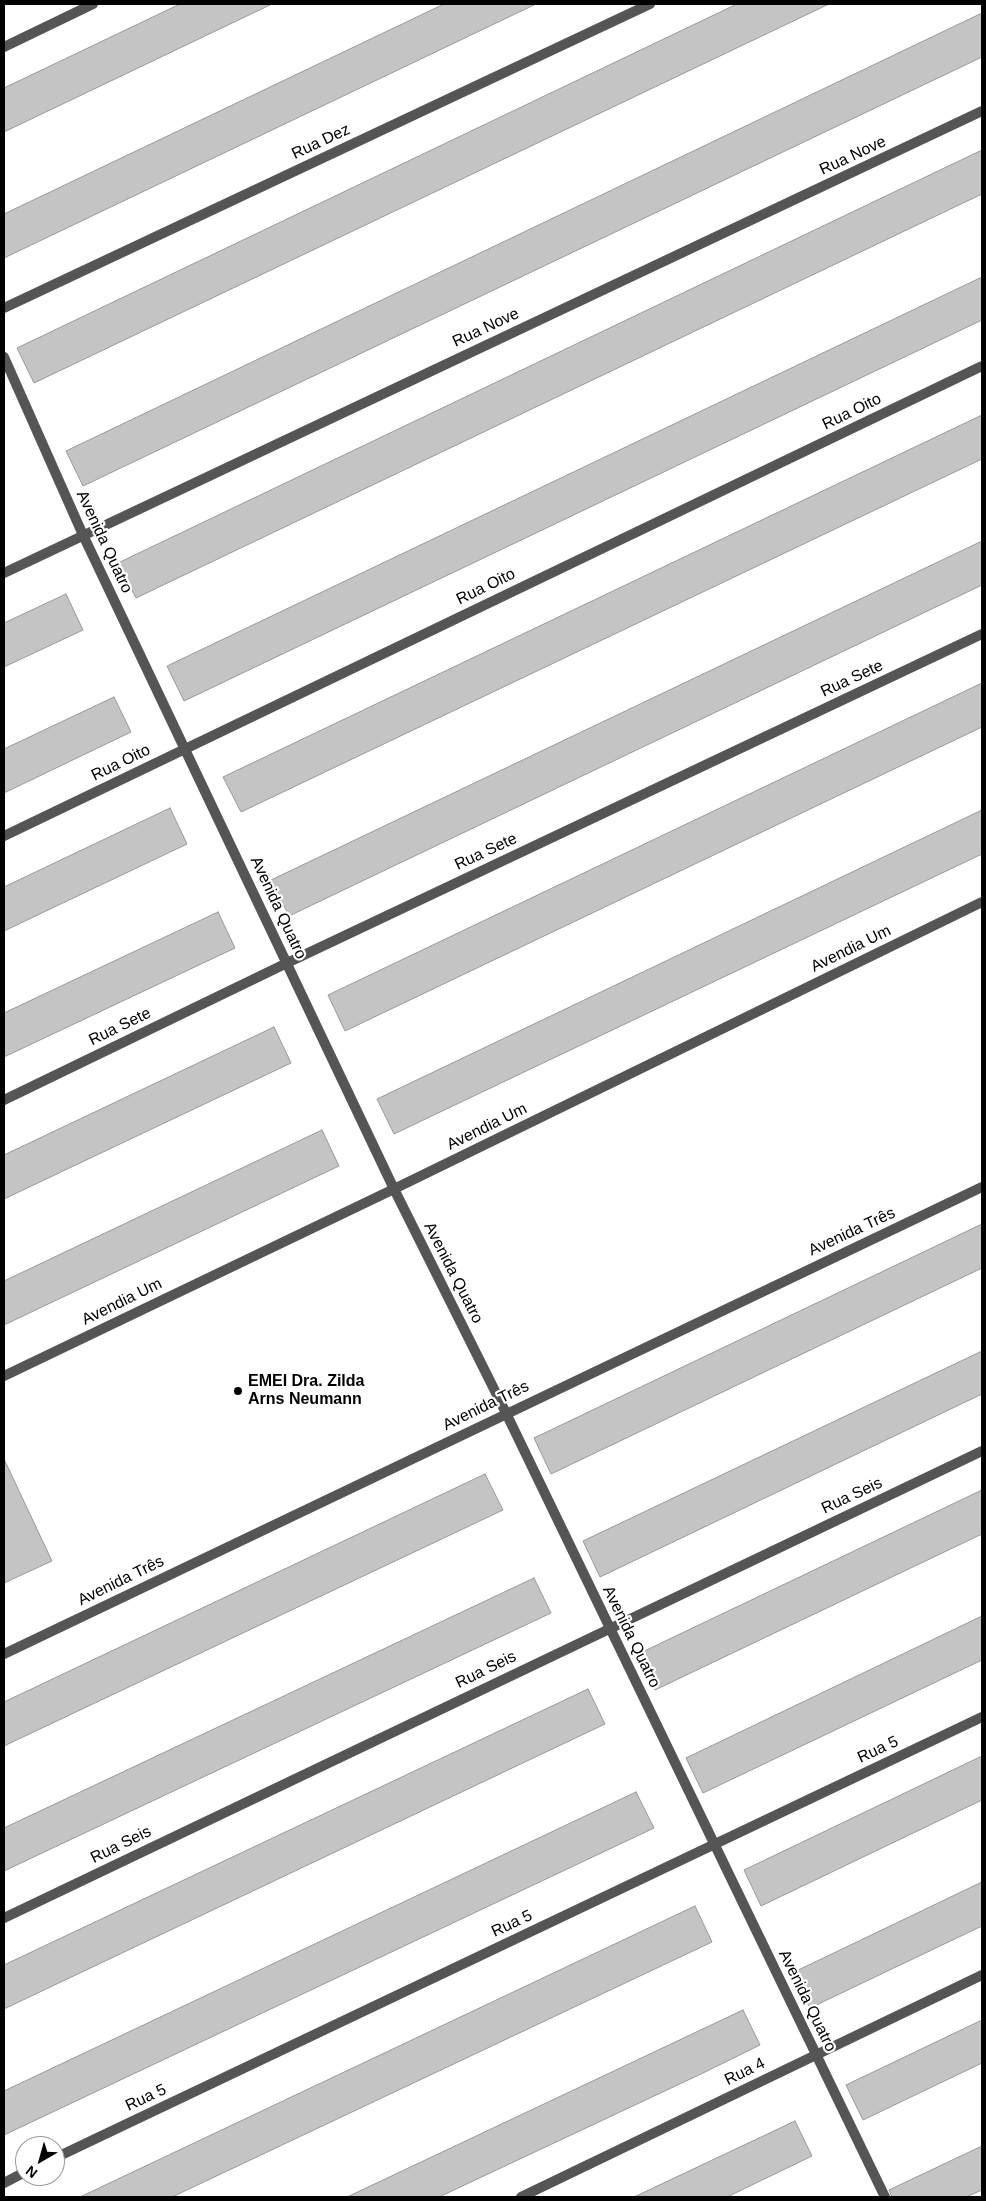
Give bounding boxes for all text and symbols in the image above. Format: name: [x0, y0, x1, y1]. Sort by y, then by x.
street label: Rua Dez: [289, 120, 353, 164]
street label: Rua Nove: [817, 132, 889, 180]
street label: Rua Nove: [450, 304, 522, 352]
street label: Rua Oito: [819, 390, 885, 434]
street label: Avenida Quatro: [72, 488, 136, 596]
street label: Rua Oito: [453, 565, 519, 609]
street label: Rua Sete: [818, 656, 886, 702]
street label: Rua Oito: [88, 741, 154, 785]
street label: Rua Sete: [452, 829, 520, 875]
street label: Avenida Quatro: [246, 854, 310, 962]
street label: Avendia Um: [808, 921, 894, 977]
street label: Rua Sete: [86, 1004, 154, 1050]
street label: Avendia Um: [444, 1099, 530, 1155]
street label: Avenida Três: [806, 1204, 898, 1260]
street label: Avenida Quatro: [419, 1219, 487, 1327]
street label: Avendia Um: [79, 1274, 165, 1330]
place label: EMEI Dra. Zilda Arns Neumann: [248, 1372, 364, 1410]
street label: Avenida Três: [440, 1377, 532, 1435]
marker: EMEI Dra. Zilda Arns Neumann: [232, 1385, 244, 1397]
street label: Rua Seis: [819, 1474, 885, 1518]
street label: Avenida Três: [75, 1552, 167, 1610]
street label: Avenida Quatro: [598, 1583, 664, 1691]
street label: Rua Seis: [453, 1647, 519, 1693]
street label: Rua 5: [855, 1732, 901, 1768]
street label: Rua Seis: [88, 1822, 154, 1868]
street label: Rua 5: [489, 1906, 535, 1942]
street label: Avenida Quatro: [774, 1947, 840, 2055]
street label: Rua 4: [722, 2054, 768, 2090]
street label: Rua 5: [123, 2080, 169, 2116]
north arrow: [15, 2136, 65, 2186]
text: N: [22, 2163, 40, 2181]

